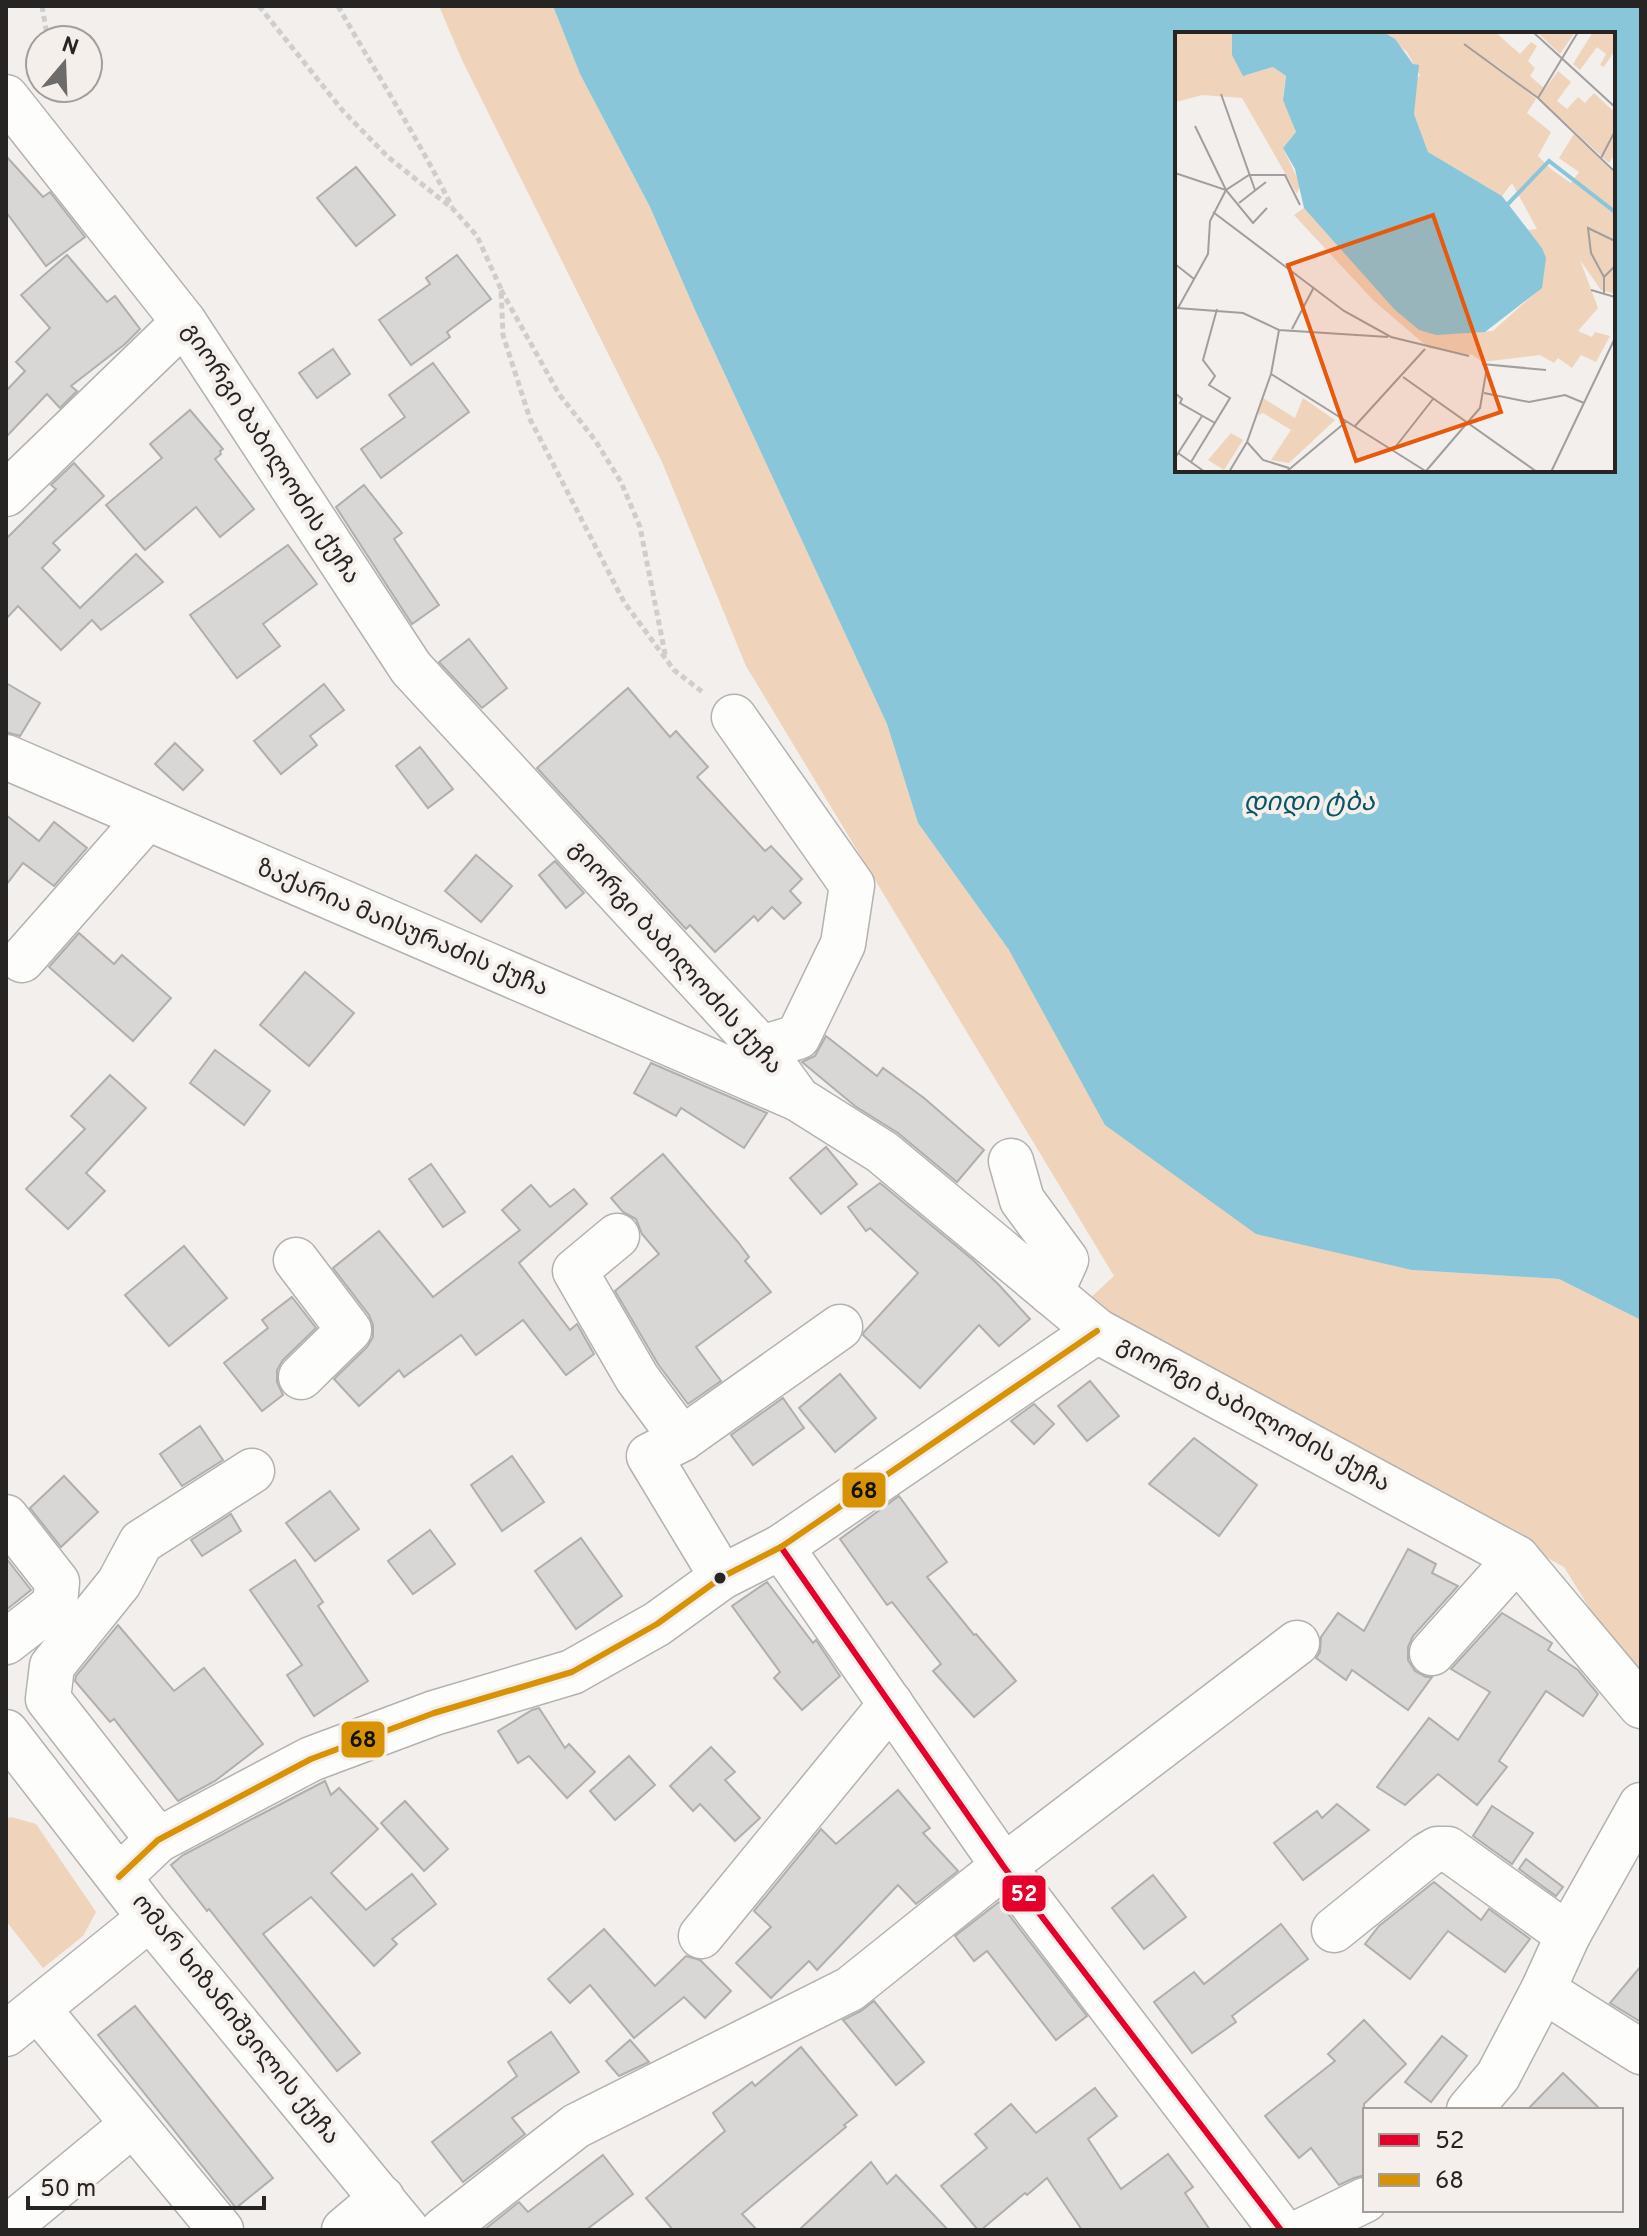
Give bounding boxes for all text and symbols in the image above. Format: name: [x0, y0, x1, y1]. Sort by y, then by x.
north arrow: [24, 24, 104, 104]
text: N: [58, 32, 82, 63]
inset map: [1175, 32, 1615, 472]
street label: გიორგი ბაბილოძის ქუჩა: [174, 318, 366, 590]
water label: დიდი ტბა: [1243, 787, 1376, 820]
street label: გიორგი ბაბილოძის ქუჩა: [562, 835, 788, 1081]
street label: ზაქარია მაისურაძის ქუჩა: [252, 854, 552, 1004]
street label: გიორგი ბაბილოძის ქუჩა: [1111, 1330, 1395, 1500]
line badge: 68: [841, 1471, 887, 1509]
text: 68: [850, 1479, 878, 1506]
unlabelled marker: [712, 1570, 728, 1586]
line badge: 68: [340, 1720, 386, 1759]
text: 68: [349, 1728, 377, 1755]
line badge: 52: [1001, 1874, 1047, 1913]
text: 52: [1011, 1882, 1037, 1909]
street label: ომარ ხიზანიშვილის ქუჩა: [125, 1889, 345, 2151]
legend: [1363, 2108, 1623, 2212]
text: 52: [1435, 2127, 1464, 2157]
scale bar: [28, 2160, 264, 2210]
text: 68: [1435, 2167, 1464, 2197]
text: 50 m: [40, 2175, 96, 2205]

